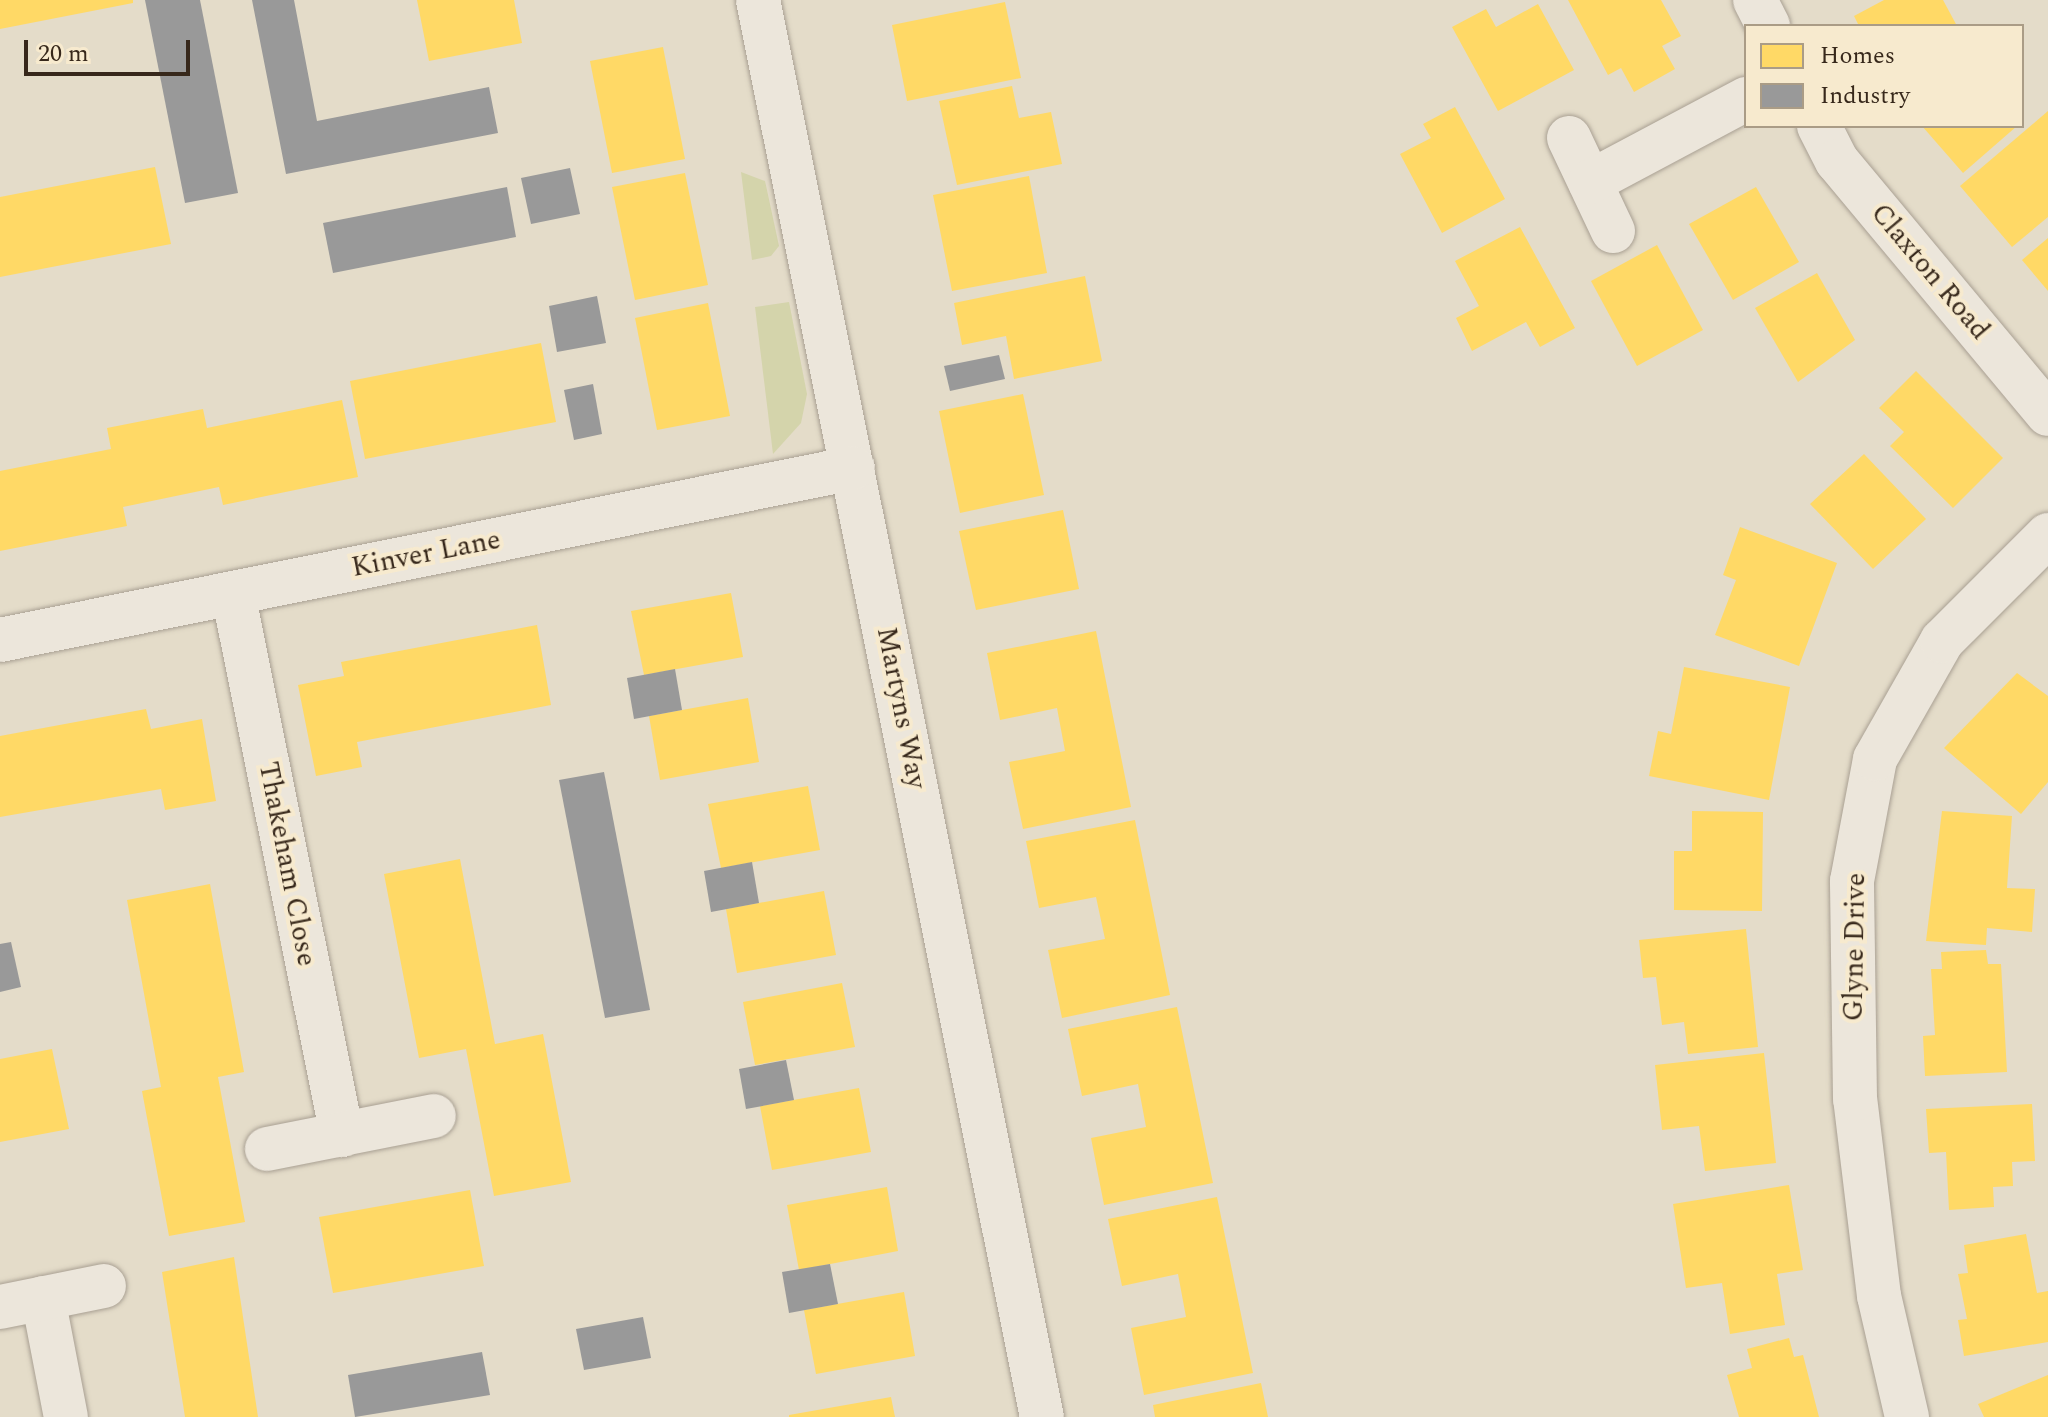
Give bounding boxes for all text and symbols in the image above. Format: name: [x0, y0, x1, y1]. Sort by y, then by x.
scale bar: [28, 24, 194, 74]
legend: [1744, 24, 2024, 128]
text: 20 m: [38, 36, 89, 72]
text: Homes: [1820, 38, 1895, 74]
text: Industry: [1820, 78, 1910, 114]
street label: Claxton Road: [1863, 197, 1997, 347]
street label: Kinver Lane: [349, 523, 503, 585]
street label: Martyns Way: [869, 624, 933, 792]
street label: Thakeham Close: [251, 759, 323, 969]
street label: Glyne Drive: [1837, 872, 1873, 1022]

